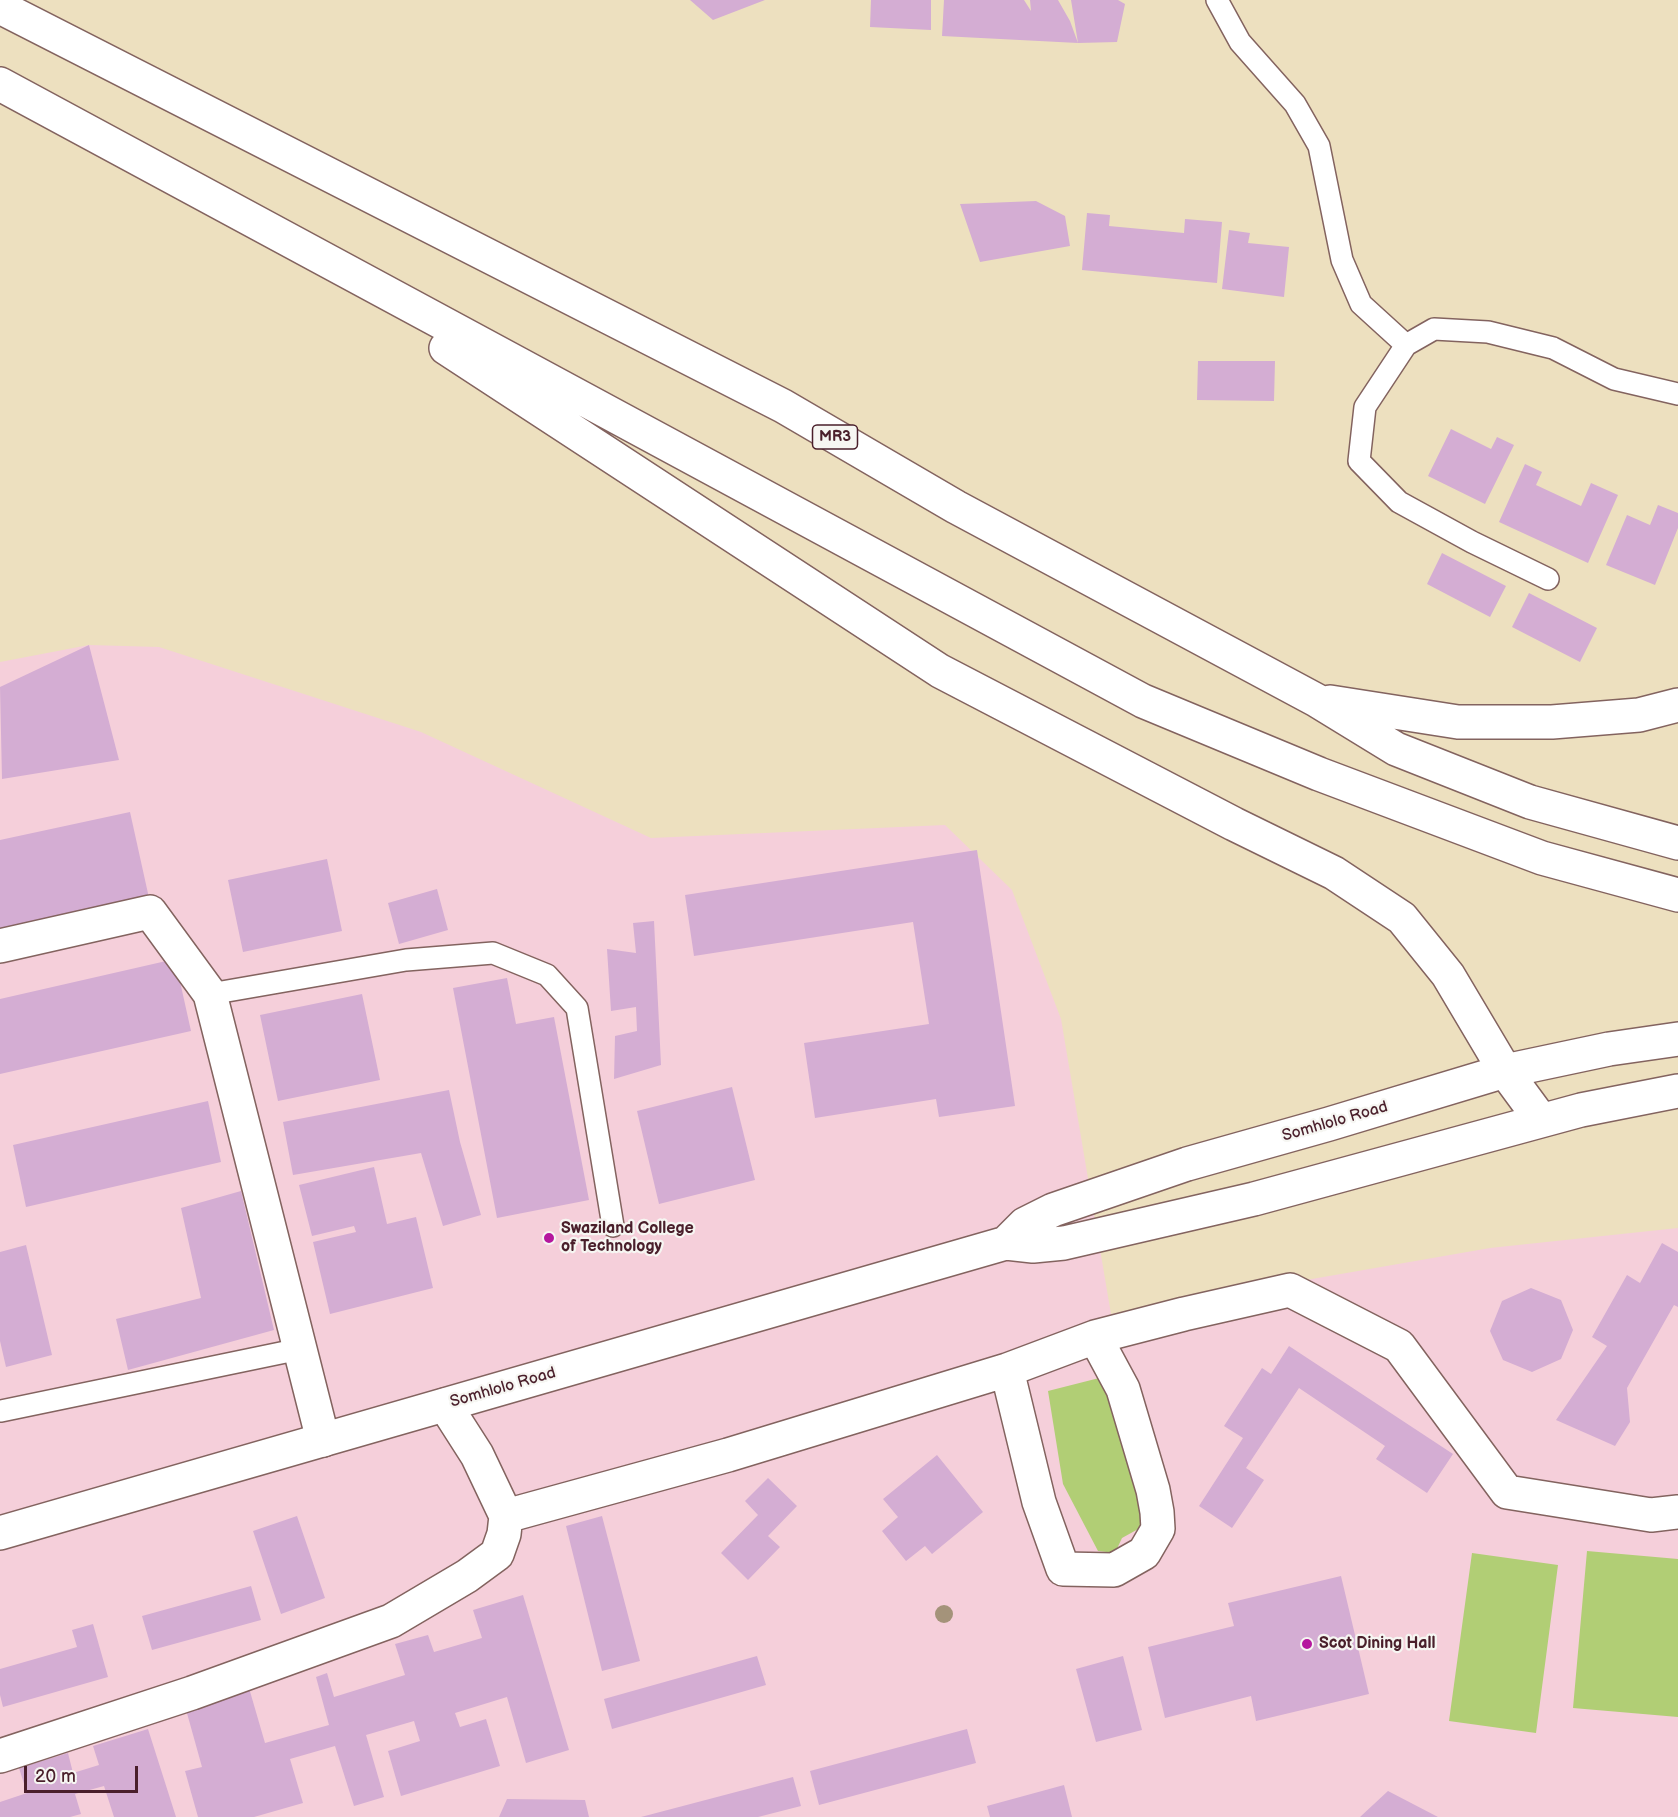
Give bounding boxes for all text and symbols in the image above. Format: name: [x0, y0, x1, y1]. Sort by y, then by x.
road number: MR3: [812, 425, 858, 449]
street label: Somhlolo Road: [1280, 1098, 1390, 1146]
place label: Swaziland College of Technology: [561, 1219, 694, 1257]
marker: Swaziland College of Technology: [542, 1231, 556, 1245]
street label: Somhlolo Road: [448, 1364, 558, 1412]
place label: Scot Dining Hall: [1319, 1634, 1436, 1654]
marker: Scot Dining Hall: [1300, 1637, 1314, 1651]
scale bar: [27, 1754, 141, 1792]
text: 20 m: [35, 1766, 76, 1787]

